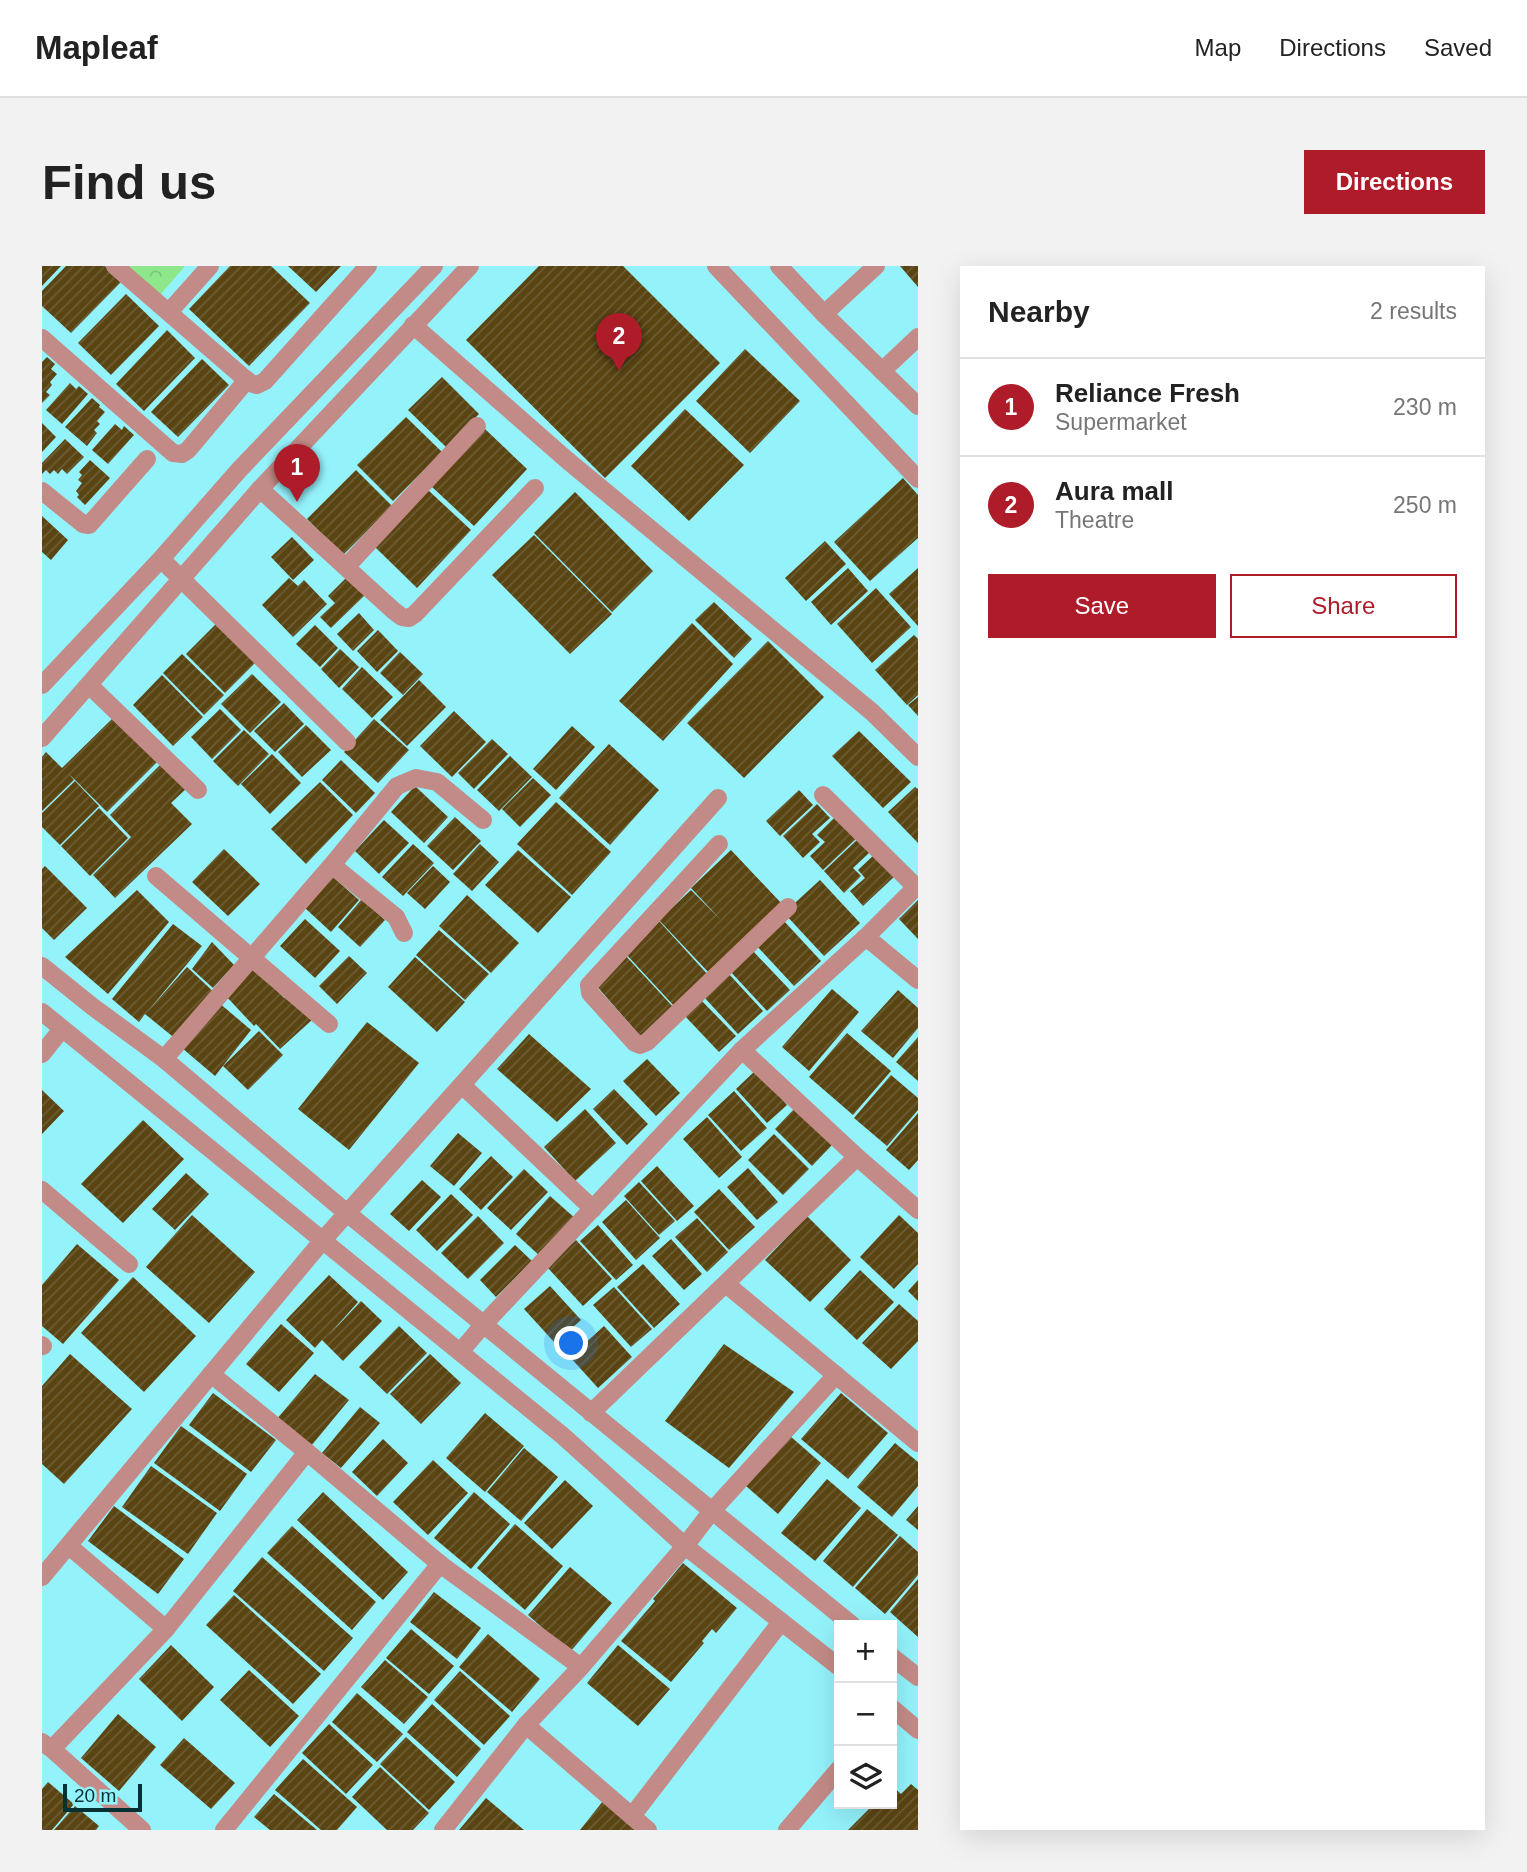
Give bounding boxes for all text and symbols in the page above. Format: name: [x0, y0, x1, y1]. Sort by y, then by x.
text: Mapleaf: [35, 29, 158, 66]
text: Map: [1195, 34, 1241, 61]
text: Directions: [1279, 34, 1386, 61]
text: Saved: [1424, 34, 1492, 61]
button: Directions: [1304, 150, 1485, 214]
text: Find us: [42, 155, 216, 209]
text: Nearby: [988, 295, 1090, 328]
text: 2 results: [1370, 298, 1457, 324]
pin: 2: [596, 313, 642, 371]
text: Reliance Fresh: [1055, 378, 1240, 408]
text: 1: [1005, 394, 1017, 420]
text: 230 m: [1393, 394, 1457, 420]
text: Supermarket: [1055, 409, 1187, 435]
pin: 1: [274, 444, 320, 502]
text: Aura mall: [1055, 476, 1174, 506]
text: 2: [1005, 492, 1017, 518]
text: 250 m: [1393, 492, 1457, 518]
text: Theatre: [1055, 507, 1134, 533]
button: Save: [988, 574, 1216, 638]
button: Share: [1230, 574, 1457, 638]
your location: [554, 1326, 588, 1360]
map controls: [834, 1620, 897, 1809]
button: +: [834, 1620, 897, 1683]
button: −: [834, 1683, 897, 1746]
button: layers: [834, 1746, 897, 1809]
scale bar: [63, 1781, 142, 1813]
text: 20 m: [74, 1785, 116, 1806]

